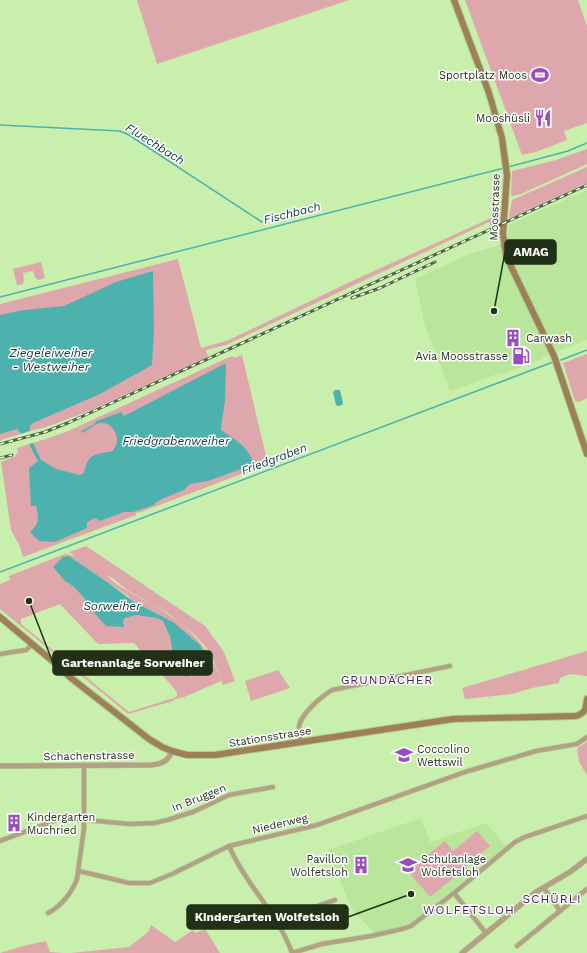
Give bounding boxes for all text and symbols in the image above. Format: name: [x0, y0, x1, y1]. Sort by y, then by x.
sports icon: Sportplatz Moos: [530, 65, 550, 85]
place label: Sportplatz Moos: [439, 69, 527, 82]
restaurant icon: Mooshüsli: [533, 108, 553, 128]
place label: Mooshüsli: [476, 112, 530, 125]
water label: Fluechbach: [123, 120, 187, 168]
street label: Moosstrasse: [487, 173, 503, 241]
water label: Fischbach: [262, 199, 322, 227]
callout: AMAG: [505, 240, 556, 264]
text: AMAG: [513, 245, 549, 259]
building icon: Carwash: [503, 328, 523, 348]
place label: Carwash: [526, 332, 572, 345]
water label: Ziegeleiweiher - Westweiher: [9, 346, 94, 374]
fuel station icon: Avia Moosstrasse: [511, 346, 531, 366]
place label: Avia Moosstrasse: [416, 350, 508, 363]
water label: Friedgrabenweiher: [122, 434, 231, 448]
water label: Friedgraben: [239, 440, 309, 478]
water label: Sorweiher: [83, 599, 142, 613]
callout: Gartenanlage Sorweiher: [53, 651, 212, 675]
text: Gartenanlage Sorweiher: [61, 656, 206, 670]
district label: GRUNDÄCHER: [341, 673, 433, 687]
street label: Stationsstrasse: [228, 724, 312, 750]
place label: Coccolino Wettswil: [417, 743, 470, 769]
school or university icon: Coccolino Wettswil: [394, 745, 414, 765]
street label: Schachenstrasse: [43, 749, 135, 763]
street label: In Bruggen: [170, 781, 228, 815]
place label: Kindergarten Muchried: [27, 811, 95, 837]
street label: Niederweg: [251, 811, 309, 837]
building icon: Kindergarten Muchried: [4, 813, 24, 833]
place label: Pavillon Wolfetsloh: [290, 853, 348, 879]
place label: Schulanlage Wolfetsloh: [421, 853, 486, 879]
building icon: Pavillon Wolfetsloh: [351, 855, 371, 875]
school or university icon: Schulanlage Wolfetsloh: [398, 855, 418, 875]
district label: SCHÜRLI: [523, 892, 581, 906]
district label: WOLFETSLOH: [423, 903, 515, 917]
callout: Kindergarten Wolfetsloh: [187, 905, 348, 929]
text: Kindergarten Wolfetsloh: [195, 910, 339, 924]

